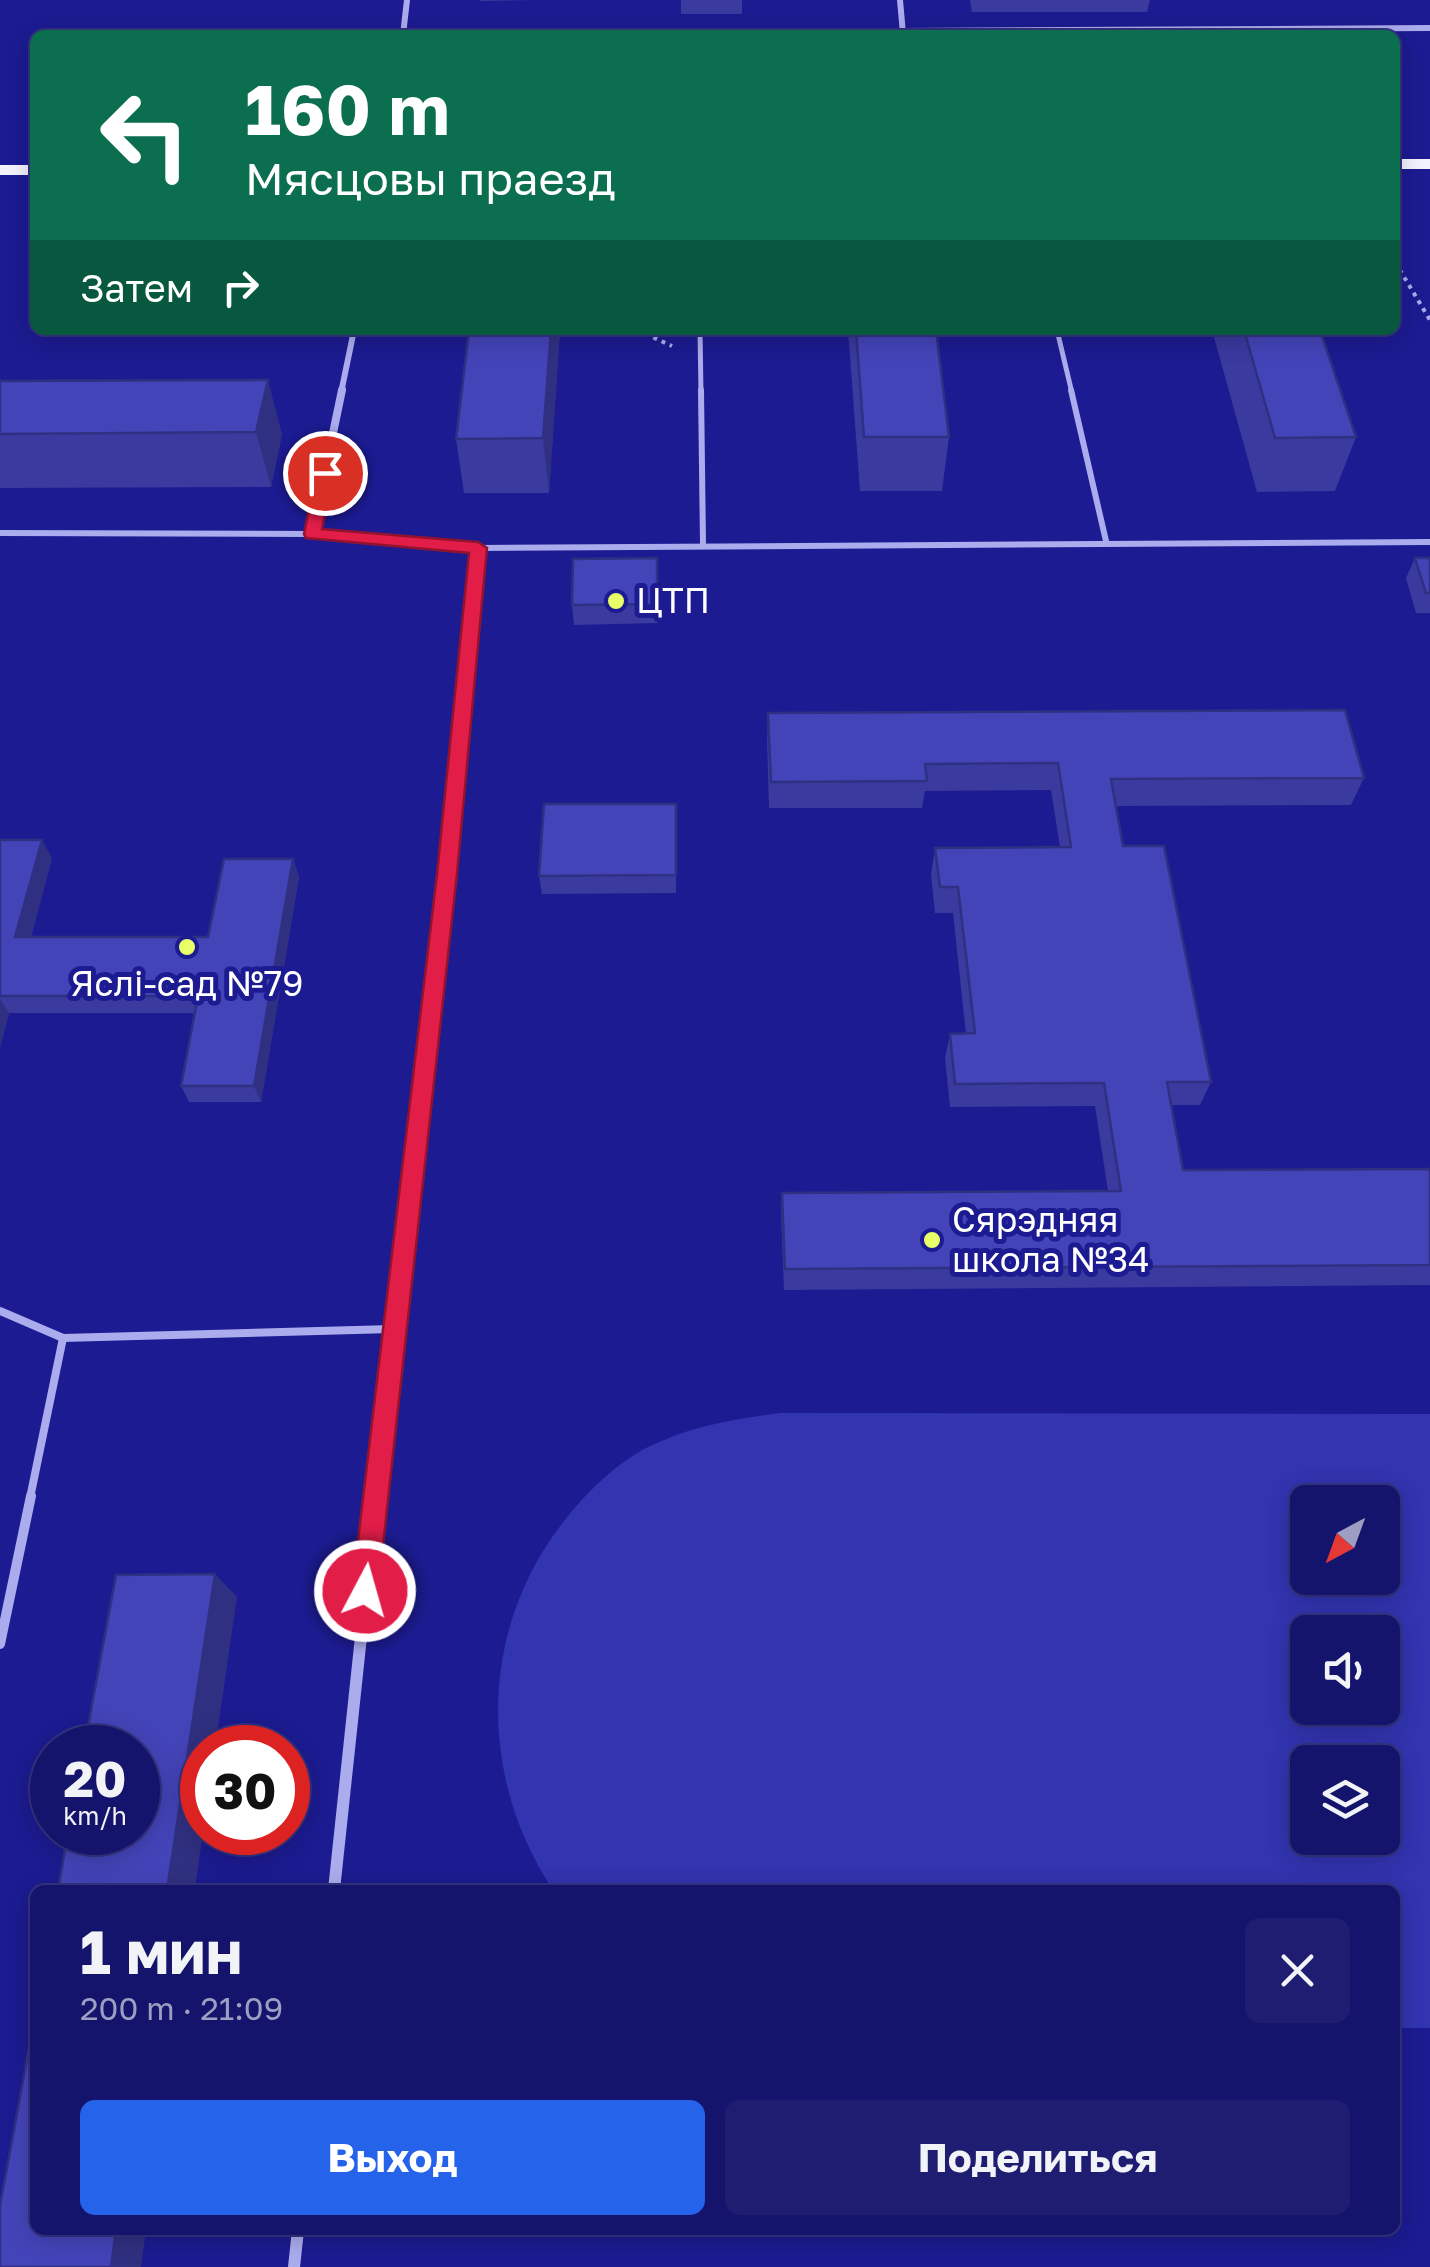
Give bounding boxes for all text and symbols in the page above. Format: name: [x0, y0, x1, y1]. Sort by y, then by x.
text: 160 m: [245, 66, 450, 150]
icon: left: [80, 70, 210, 200]
text: Мясцовы праезд: [245, 151, 615, 205]
icon: right: [213, 260, 268, 315]
text: Затем: [80, 265, 193, 310]
pin: [283, 431, 368, 516]
icon: arrive: [298, 446, 353, 501]
place label: ЦТП: [636, 579, 710, 621]
marker: ЦТП: [605, 590, 627, 612]
marker: Яслі-сад №79: [176, 936, 198, 958]
place label: Яслі-сад №79: [70, 962, 304, 1004]
place label: Сярэдняя школа №34: [952, 1198, 1150, 1280]
marker: Сярэдняя школа №34: [921, 1229, 943, 1251]
north arrow: [1290, 1485, 1400, 1595]
map controls: [1290, 1485, 1400, 1855]
position arrow: [313, 1539, 417, 1643]
button: sound: [1290, 1615, 1400, 1725]
speed limit sign: 30: [180, 1725, 310, 1855]
button: layers: [1290, 1745, 1400, 1855]
text: 20: [63, 1748, 126, 1808]
text: km/h: [63, 1800, 127, 1831]
text: 1 мин: [80, 1915, 242, 1987]
button: close: [1245, 1918, 1350, 2023]
text: 200 m · 21:09: [80, 1989, 283, 2027]
button: Выход: [80, 2100, 705, 2215]
button: Поделиться: [725, 2100, 1350, 2215]

